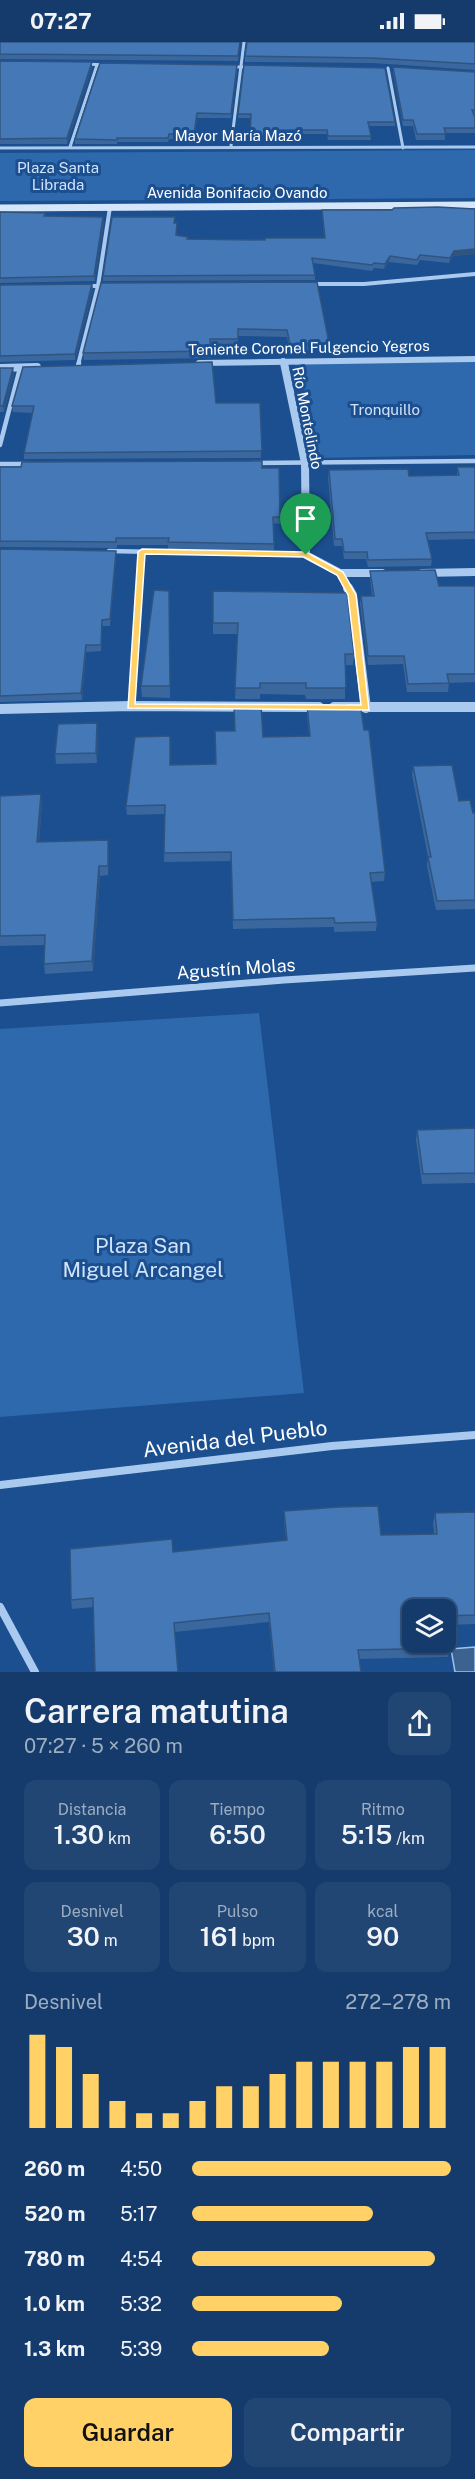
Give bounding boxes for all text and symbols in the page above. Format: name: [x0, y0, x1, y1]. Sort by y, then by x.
text: 07:27: [30, 8, 92, 34]
street label: Mayor María Mazó: [174, 127, 302, 144]
park label: Plaza Santa Librada: [17, 159, 99, 193]
street label: Avenida Bonifacio Ovando: [147, 184, 327, 201]
street label: Teniente Coronel Fulgencio Yegros: [188, 337, 430, 358]
street label: Río Montelindo: [289, 365, 326, 471]
park label: Tronquillo: [350, 401, 420, 418]
pin: [280, 493, 331, 555]
icon: arrive: [289, 502, 322, 535]
street label: Agustín Molas: [176, 954, 296, 983]
park label: Plaza San Miguel Arcangel: [62, 1233, 224, 1282]
street label: Avenida del Pueblo: [141, 1415, 329, 1462]
map controls: [402, 1599, 456, 1653]
button: layers: [402, 1599, 456, 1653]
text: Carrera matutina: [24, 1692, 289, 1730]
button: share: [388, 1692, 451, 1755]
text: 07:27 · 5 × 260 m: [24, 1734, 183, 1758]
text: Distancia: [58, 1800, 126, 1819]
text: Tiempo: [210, 1800, 265, 1819]
text: Ritmo: [361, 1800, 405, 1819]
text: 1.30: [54, 1819, 104, 1850]
text: 6:50: [209, 1819, 266, 1850]
text: 5:15: [341, 1819, 392, 1850]
text: km: [104, 1829, 131, 1848]
text: /km: [392, 1829, 425, 1848]
text: Desnivel: [61, 1902, 124, 1921]
text: Pulso: [217, 1902, 258, 1921]
text: kcal: [367, 1902, 398, 1921]
text: 30: [67, 1921, 100, 1952]
text: 161: [200, 1921, 238, 1952]
text: 90: [366, 1921, 399, 1952]
text: m: [100, 1931, 118, 1950]
text: bpm: [238, 1931, 275, 1950]
text: Desnivel: [24, 1990, 103, 2014]
text: 272–278 m: [345, 1990, 451, 2014]
text: 260 m: [24, 2157, 85, 2181]
text: 4:50: [120, 2157, 162, 2181]
text: 520 m: [24, 2202, 86, 2226]
text: 5:17: [120, 2202, 157, 2226]
text: 780 m: [24, 2247, 85, 2271]
text: 4:54: [120, 2247, 162, 2271]
text: 1.0 km: [24, 2292, 85, 2316]
text: 5:32: [120, 2292, 162, 2316]
text: 1.3 km: [24, 2337, 85, 2361]
text: 5:39: [120, 2337, 162, 2361]
button: Guardar: [24, 2398, 232, 2467]
button: Compartir: [244, 2398, 451, 2467]

